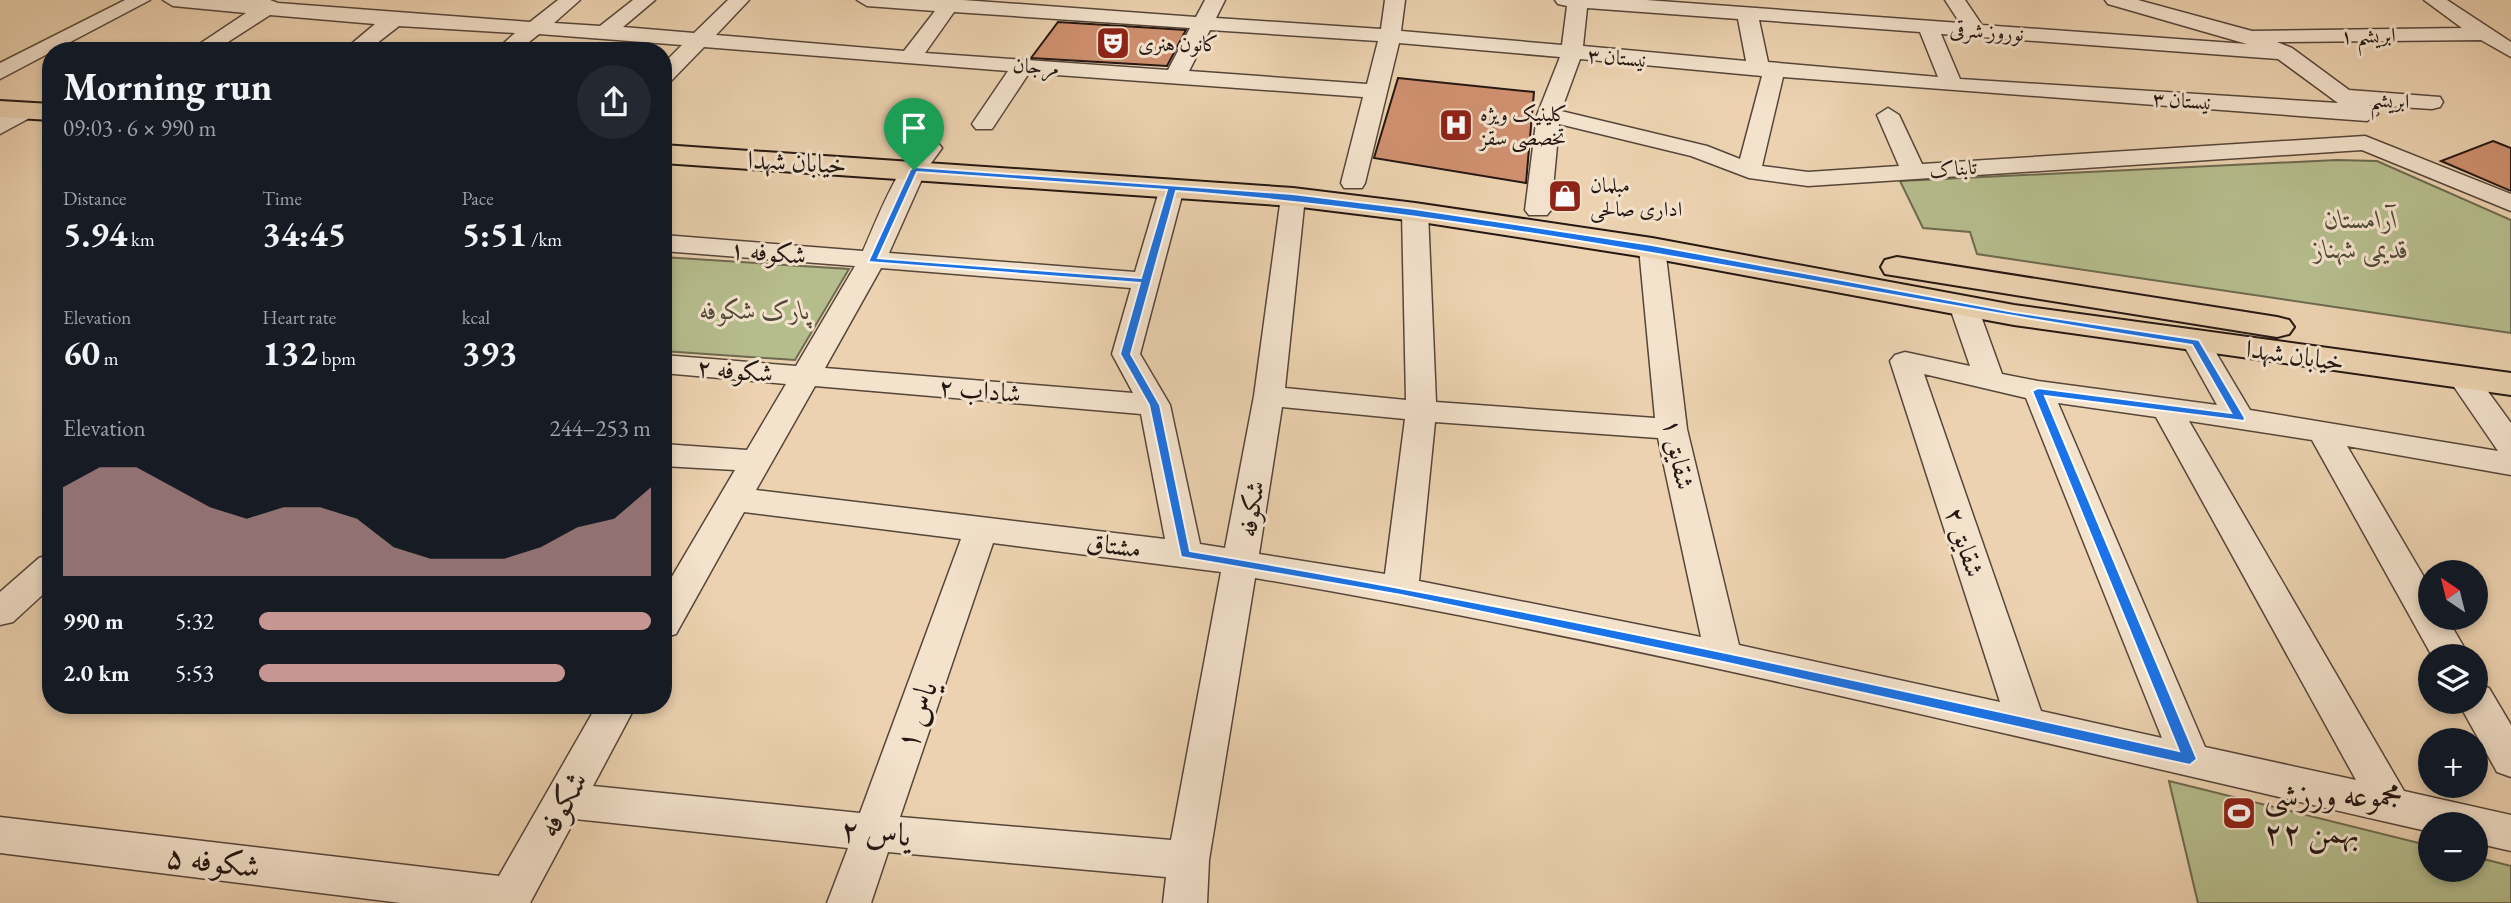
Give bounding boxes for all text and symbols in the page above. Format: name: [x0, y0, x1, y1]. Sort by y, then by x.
street label: نوروز شرقی: [1949, 15, 2025, 48]
street label: ابریشم ۱: [2340, 21, 2396, 57]
theatre icon: کانون هنری: [1094, 24, 1132, 62]
place label: کانون هنری: [1138, 30, 1219, 57]
street label: نیستان ۳: [1586, 41, 1648, 73]
street label: مرجان: [1012, 51, 1060, 83]
text: Morning run: [63, 62, 272, 111]
button: share: [577, 65, 651, 139]
street label: نیستان ۳: [2152, 84, 2212, 116]
street label: ابریشم: [2369, 86, 2410, 122]
pin: [884, 98, 944, 170]
place label: کلینیک ویژه تخصصی سقز: [1478, 100, 1568, 153]
hospital icon: کلینیک ویژه تخصصی سقز: [1437, 106, 1475, 144]
icon: arrive: [895, 109, 933, 147]
text: 09:03 · 6 × 990 m: [63, 113, 216, 143]
street label: خیابان شهدا: [747, 142, 847, 182]
street label: تابناک: [1928, 153, 1979, 183]
place label: مبلمان اداری صالحی: [1590, 171, 1682, 223]
shop icon: مبلمان اداری صالحی: [1546, 177, 1584, 215]
text: Distance: [63, 186, 126, 211]
text: Time: [262, 186, 302, 211]
text: Pace: [462, 186, 494, 211]
park label: آرامستان قدیمی شهناز: [2311, 202, 2409, 267]
text: 5.94: [63, 211, 127, 256]
text: 34:45: [262, 211, 346, 256]
text: 5:51: [462, 211, 527, 256]
text: km: [127, 227, 155, 252]
text: /km: [527, 227, 562, 252]
street label: شکوفه ۱: [728, 232, 808, 272]
park label: پارک شکوفه: [700, 293, 812, 329]
text: Elevation: [63, 305, 131, 330]
text: Heart rate: [262, 305, 336, 330]
text: kcal: [462, 305, 490, 330]
text: 60: [63, 330, 100, 375]
text: 132: [262, 330, 318, 375]
text: 393: [462, 330, 517, 375]
street label: خیابان شهدا: [2244, 331, 2346, 379]
text: m: [100, 346, 119, 371]
text: bpm: [318, 346, 356, 371]
street label: شکوفه ۲: [695, 350, 775, 390]
street label: شاداب ۲: [937, 369, 1023, 411]
text: Elevation: [63, 413, 146, 443]
text: 244–253 m: [550, 413, 651, 443]
street label: شقایق ۱: [1655, 416, 1703, 492]
street label: شکوفه: [1230, 478, 1272, 540]
street label: شقایق ۲: [1938, 503, 1992, 581]
street label: مشتاق: [1084, 524, 1144, 566]
north arrow: [2418, 560, 2488, 630]
map controls: [2418, 560, 2488, 882]
text: 990 m: [63, 606, 124, 636]
text: 5:32: [175, 606, 214, 636]
button: layers: [2418, 644, 2488, 714]
text: 2.0 km: [63, 658, 130, 688]
text: 5:53: [175, 658, 214, 688]
street label: یاس ۱: [885, 673, 948, 755]
button: +: [2418, 728, 2488, 798]
street label: شکوفه: [527, 763, 597, 845]
place label: مجموعه ورزشی ۲۲ بهمن: [2264, 774, 2402, 854]
sports icon: مجموعه ورزشی ۲۲ بهمن: [2220, 794, 2258, 832]
street label: یاس ۲: [839, 808, 915, 856]
button: −: [2418, 812, 2488, 882]
street label: شکوفه ۵: [163, 834, 263, 888]

